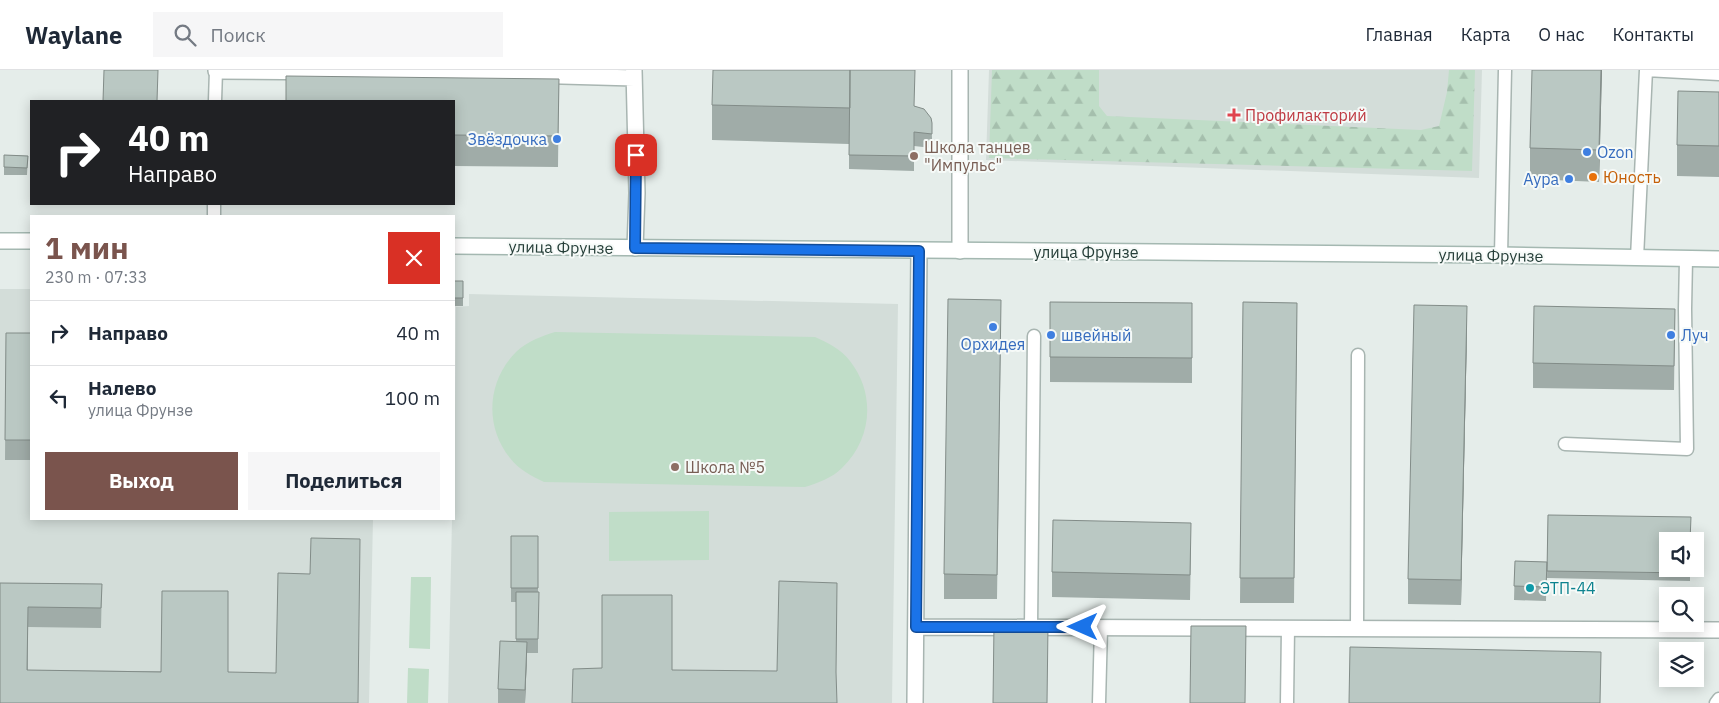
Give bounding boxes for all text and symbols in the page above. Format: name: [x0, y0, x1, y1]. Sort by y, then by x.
search box: [153, 12, 503, 57]
text: Waylane: [25, 19, 123, 51]
icon: search: [171, 21, 199, 49]
text: Поиск: [211, 23, 266, 47]
text: Главная: [1365, 23, 1433, 46]
text: Карта: [1461, 23, 1510, 46]
text: О нас: [1538, 23, 1585, 46]
text: Контакты: [1613, 23, 1694, 46]
place label: Профилакторий: [1245, 105, 1367, 125]
marker: Профилакторий: [1227, 108, 1241, 122]
text: 40 m: [128, 115, 210, 161]
icon: right: [45, 120, 110, 185]
place label: Звёздочка: [467, 129, 547, 149]
marker: Звёздочка: [551, 133, 563, 145]
pin: [615, 134, 657, 176]
place label: Школа танцев "Импульс": [924, 137, 1031, 175]
icon: arrive: [622, 141, 650, 169]
place label: Ozon: [1597, 142, 1634, 162]
marker: Ozon: [1581, 146, 1593, 158]
marker: Школа танцев "Импульс": [908, 150, 920, 162]
text: Направо: [128, 159, 217, 188]
place label: Юность: [1603, 167, 1661, 187]
place label: Аура: [1523, 169, 1559, 189]
marker: Юность: [1587, 171, 1599, 183]
marker: Аура: [1563, 173, 1575, 185]
text: 1 мин: [45, 228, 129, 267]
button: close: [388, 232, 440, 284]
street label: улица Фрунзе: [508, 236, 614, 258]
street label: улица Фрунзе: [1034, 242, 1139, 262]
street label: улица Фрунзе: [1438, 244, 1544, 266]
text: 230 m · 07:33: [45, 267, 147, 287]
icon: right: [45, 319, 73, 347]
text: Направо: [88, 321, 168, 345]
text: 40 m: [396, 321, 440, 345]
marker: Орхидея: [987, 321, 999, 333]
place label: швейный: [1061, 325, 1131, 345]
place label: Луч: [1681, 325, 1709, 345]
marker: швейный: [1045, 329, 1057, 341]
marker: Луч: [1665, 329, 1677, 341]
place label: Орхидея: [961, 334, 1025, 354]
text: Налево: [88, 376, 157, 400]
icon: left: [45, 384, 73, 412]
text: 100 m: [385, 386, 440, 410]
text: улица Фрунзе: [88, 400, 193, 420]
button: Выход: [45, 452, 238, 510]
button: Поделиться: [248, 452, 440, 510]
place label: Школа №5: [685, 457, 765, 477]
marker: Школа №5: [669, 461, 681, 473]
map controls: [1659, 532, 1704, 687]
button: sound: [1659, 532, 1704, 577]
place label: ЭТП-44: [1540, 578, 1596, 598]
marker: ЭТП-44: [1524, 582, 1536, 594]
button: search: [1659, 587, 1704, 632]
position arrow: [1056, 600, 1108, 652]
button: layers: [1659, 642, 1704, 687]

